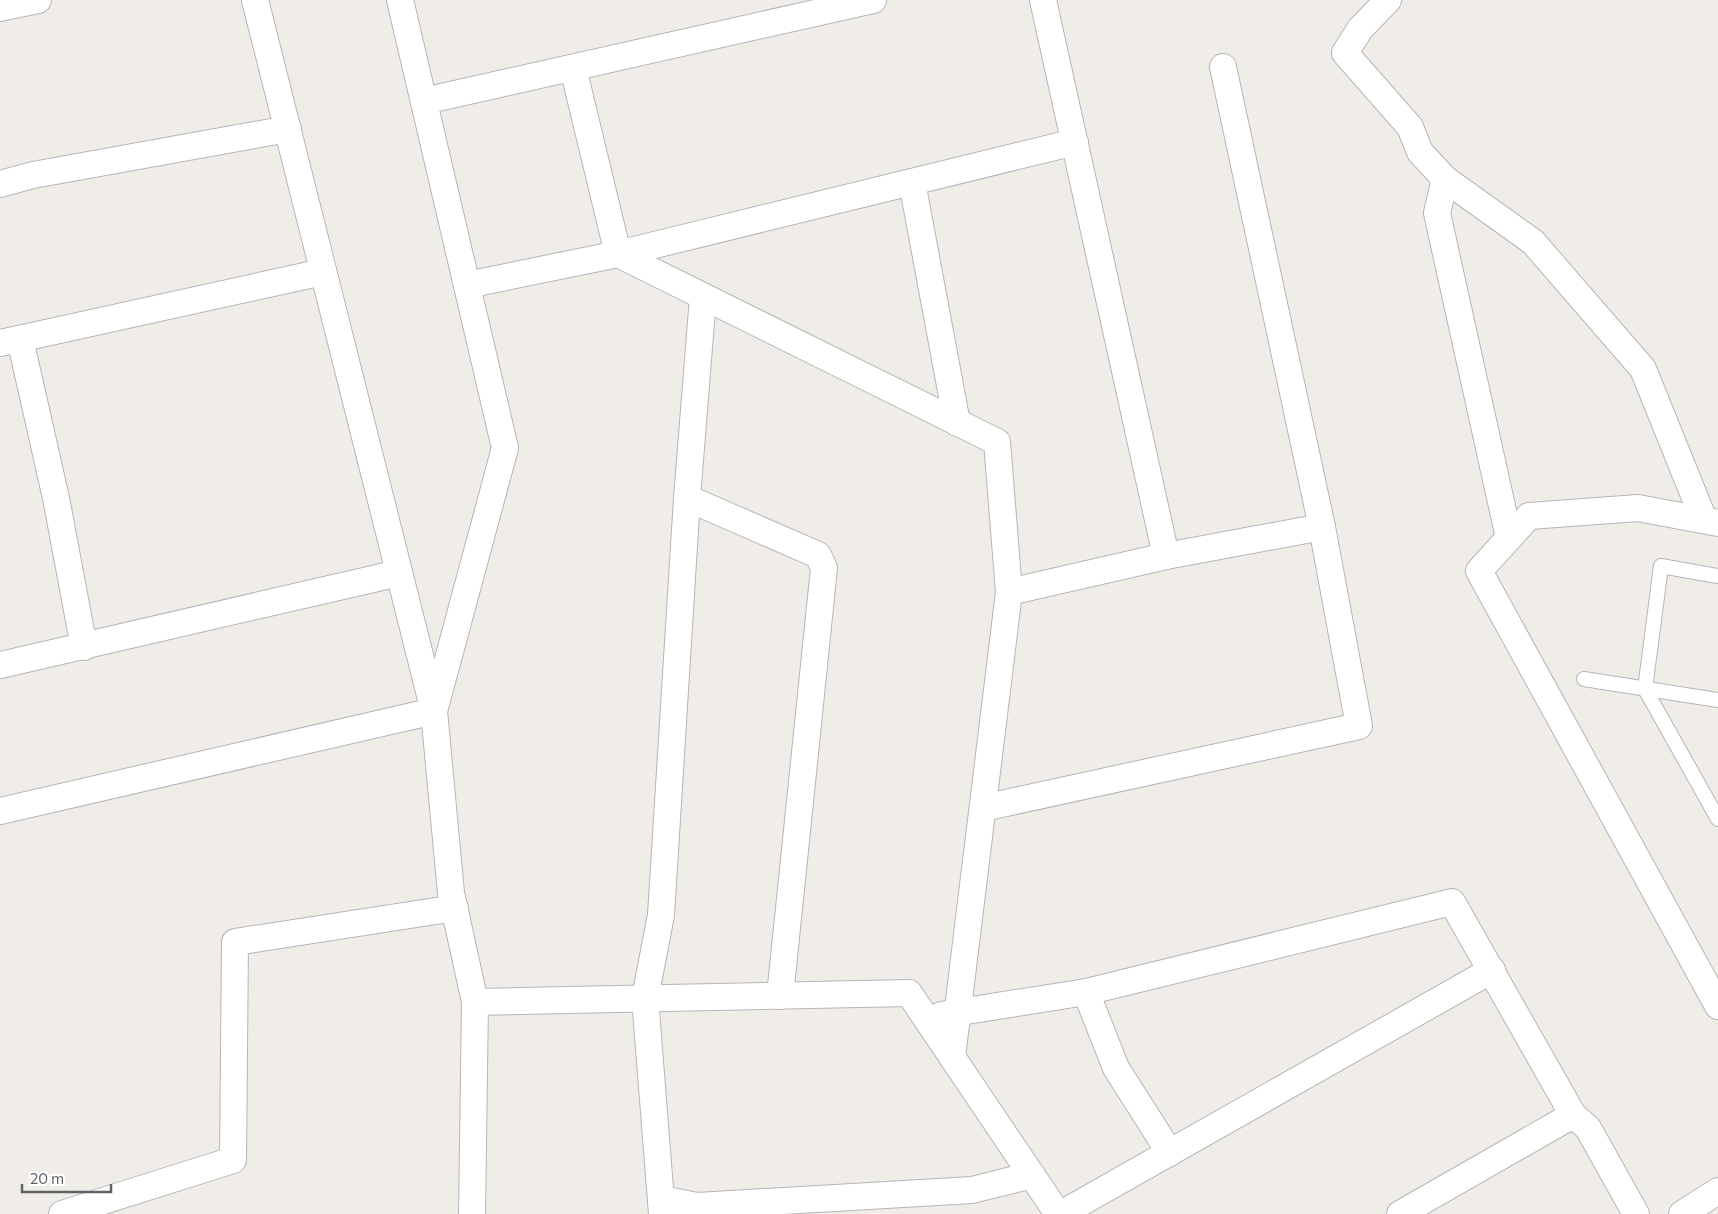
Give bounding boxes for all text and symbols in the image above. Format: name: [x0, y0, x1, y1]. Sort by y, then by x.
scale bar: [22, 1162, 111, 1194]
text: 20 m: [30, 1169, 64, 1187]

